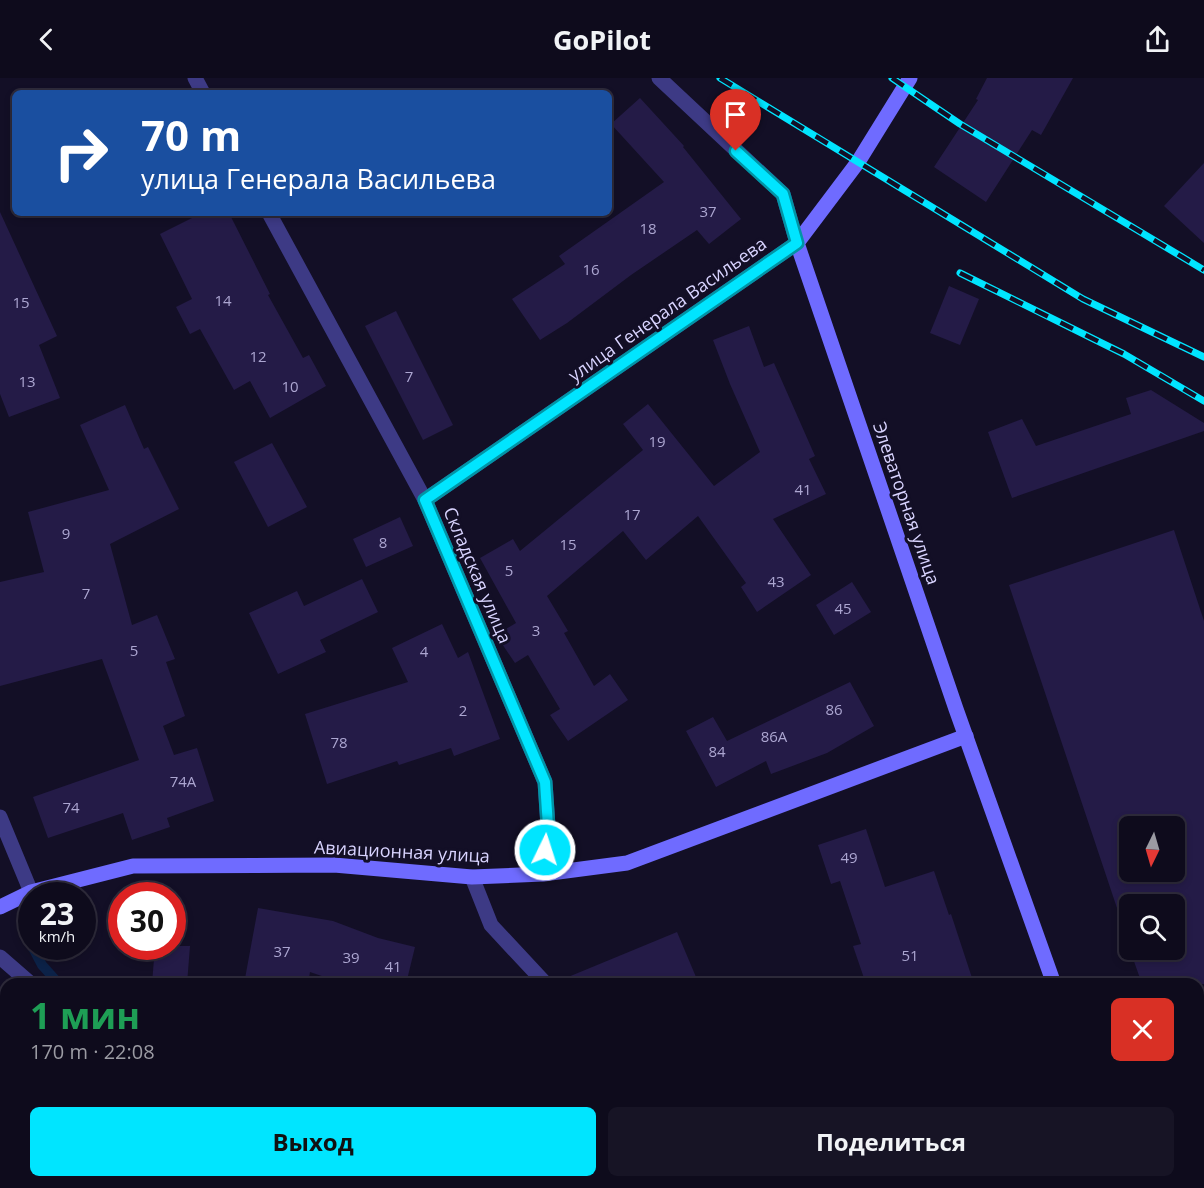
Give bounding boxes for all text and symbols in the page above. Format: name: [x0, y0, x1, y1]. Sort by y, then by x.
text: GoPilot: [553, 21, 651, 58]
icon: back: [30, 23, 63, 56]
icon: share: [1141, 23, 1174, 56]
pin: [710, 89, 761, 151]
icon: arrive: [719, 98, 752, 131]
text: 70 m: [141, 106, 241, 163]
icon: right: [42, 114, 120, 192]
text: улица Генерала Васильева: [141, 160, 496, 197]
house number: 37: [699, 201, 717, 221]
house number: 18: [639, 218, 657, 238]
street label: улица Генерала Васильева: [563, 231, 771, 387]
house number: 16: [582, 259, 600, 279]
house number: 14: [214, 290, 232, 310]
house number: 15: [12, 292, 30, 312]
house number: 12: [249, 346, 267, 366]
house number: 7: [405, 366, 413, 386]
house number: 13: [18, 371, 36, 391]
house number: 10: [281, 376, 299, 396]
street label: Элеваторная улица: [868, 418, 946, 588]
house number: 19: [648, 431, 666, 451]
house number: 41: [794, 479, 812, 499]
street label: Складская улица: [438, 503, 518, 647]
house number: 17: [623, 504, 641, 524]
house number: 9: [62, 523, 70, 543]
house number: 8: [379, 532, 387, 552]
house number: 15: [559, 534, 577, 554]
house number: 5: [505, 560, 513, 580]
house number: 43: [767, 571, 785, 591]
house number: 7: [82, 583, 90, 603]
house number: 45: [834, 598, 852, 618]
house number: 3: [532, 620, 540, 640]
house number: 5: [130, 640, 138, 660]
house number: 4: [420, 641, 429, 661]
house number: 86: [825, 699, 843, 719]
house number: 2: [459, 700, 467, 720]
house number: 86А: [761, 726, 788, 746]
house number: 78: [330, 732, 348, 752]
house number: 84: [708, 741, 726, 761]
house number: 74А: [170, 771, 197, 791]
house number: 74: [62, 797, 80, 817]
north arrow: [1119, 816, 1185, 882]
map controls: [1119, 816, 1185, 960]
position arrow: [513, 818, 577, 882]
street label: Авиационная улица: [313, 834, 491, 868]
house number: 49: [840, 847, 858, 867]
speed limit sign: 30: [108, 882, 186, 960]
text: 23: [40, 893, 74, 934]
button: search: [1119, 894, 1185, 960]
text: km/h: [39, 926, 75, 946]
house number: 37: [273, 941, 291, 961]
house number: 51: [901, 945, 919, 965]
house number: 39: [342, 947, 360, 967]
house number: 41: [384, 956, 402, 976]
text: 1 мин: [30, 991, 140, 1040]
button: close: [1111, 998, 1174, 1061]
text: 170 m · 22:08: [30, 1038, 155, 1065]
button: Выход: [30, 1107, 596, 1176]
button: Поделиться: [608, 1107, 1174, 1176]

